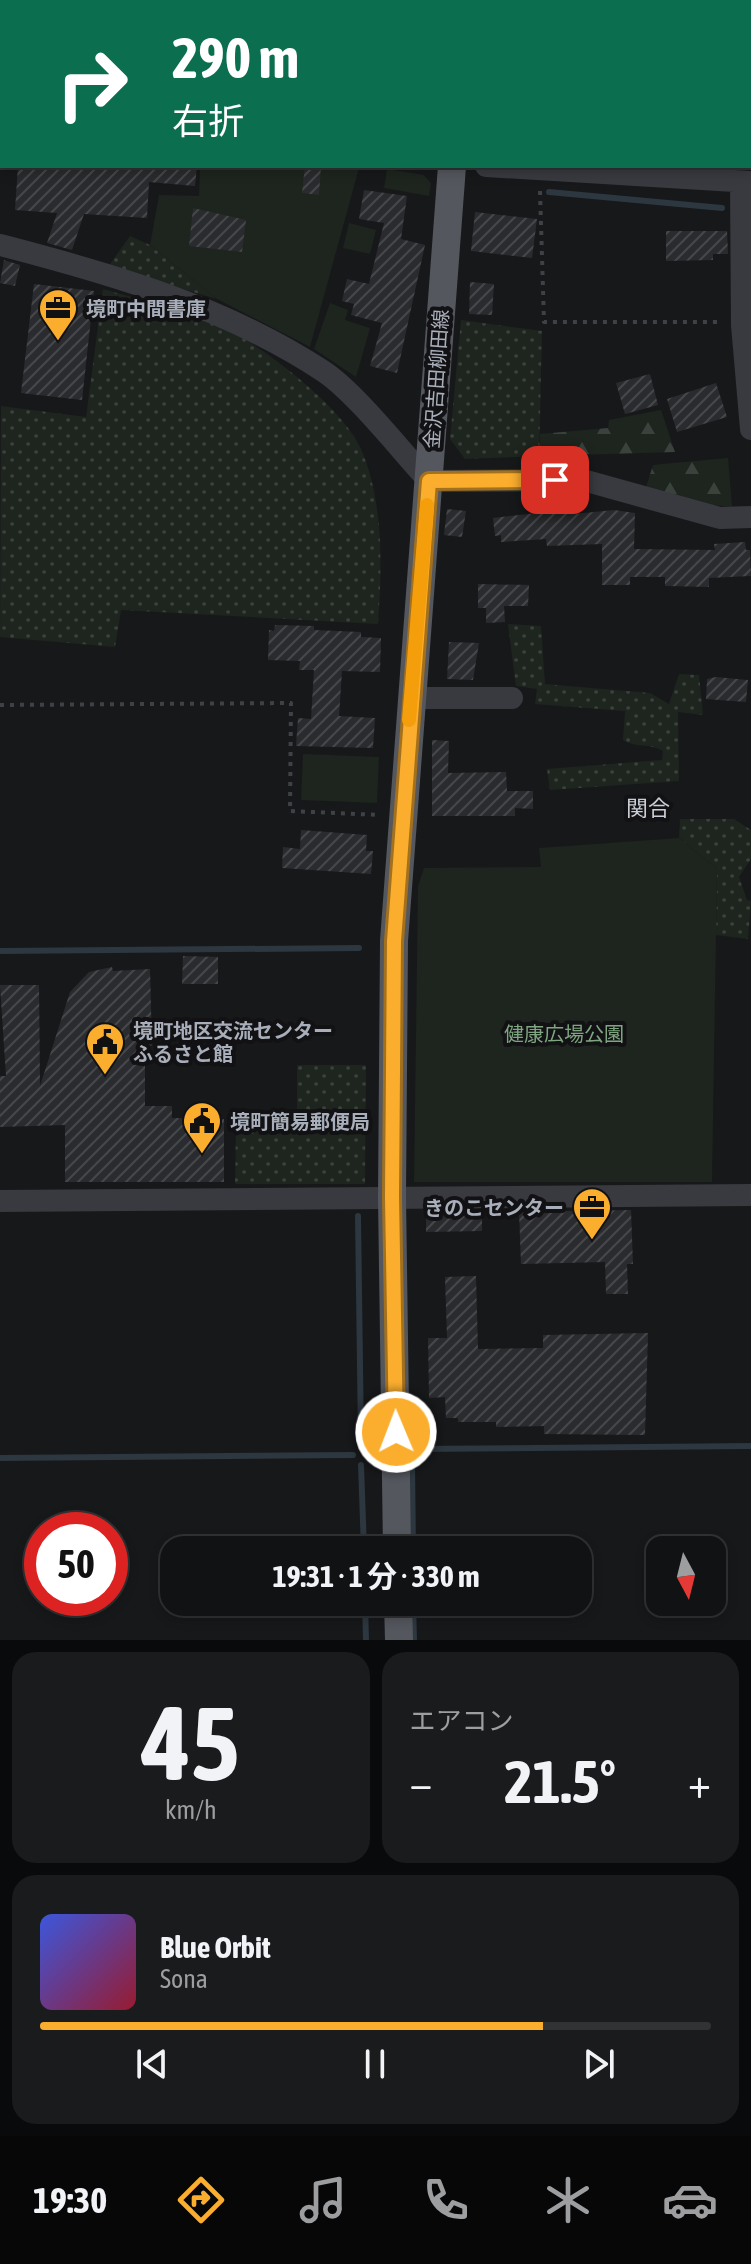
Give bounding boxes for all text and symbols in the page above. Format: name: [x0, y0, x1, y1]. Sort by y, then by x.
text: 290 m: [172, 26, 299, 90]
icon: right: [40, 32, 144, 136]
text: 右折: [172, 100, 244, 142]
office icon: 境町中間書庫: [37, 287, 79, 342]
place label: 境町中間書庫: [86, 297, 206, 320]
street label: 金沢吉田柳田線: [420, 308, 452, 450]
pin: [521, 446, 589, 514]
icon: arrive: [533, 458, 577, 502]
district label: 関合: [626, 795, 670, 821]
place label: 境町地区交流センター ふるさと館: [133, 1019, 333, 1065]
public building icon: 境町地区交流センター ふるさと館: [84, 1021, 126, 1076]
park label: 健康広場公園: [504, 1022, 624, 1045]
public building icon: 境町簡易郵便局: [181, 1100, 223, 1155]
place label: 境町簡易郵便局: [230, 1110, 370, 1133]
office icon: きのこセンター: [571, 1186, 613, 1241]
place label: きのこセンター: [424, 1196, 564, 1219]
position arrow: [354, 1390, 438, 1474]
speed limit sign: 50: [24, 1512, 128, 1616]
north arrow: [646, 1536, 726, 1616]
map controls: [646, 1536, 726, 1616]
text: 19:31 · 1 分 · 330 m: [272, 1559, 480, 1593]
text: 45: [142, 1683, 240, 1802]
text: エアコン: [410, 1706, 514, 1736]
text: 21.5°: [504, 1747, 616, 1816]
text: −: [410, 1757, 432, 1807]
text: +: [688, 1757, 711, 1807]
text: km/h: [165, 1795, 217, 1825]
text: Blue Orbit: [160, 1930, 271, 1964]
text: Sona: [160, 1964, 208, 1994]
icon: previous: [130, 2042, 174, 2086]
icon: pause: [353, 2042, 397, 2086]
icon: next: [577, 2042, 621, 2086]
icon: directions: [173, 2172, 229, 2228]
icon: music: [295, 2172, 351, 2228]
icon: phone: [418, 2172, 474, 2228]
icon: climate: [540, 2172, 596, 2228]
icon: car: [662, 2172, 718, 2228]
text: 19:30: [33, 2179, 107, 2221]

